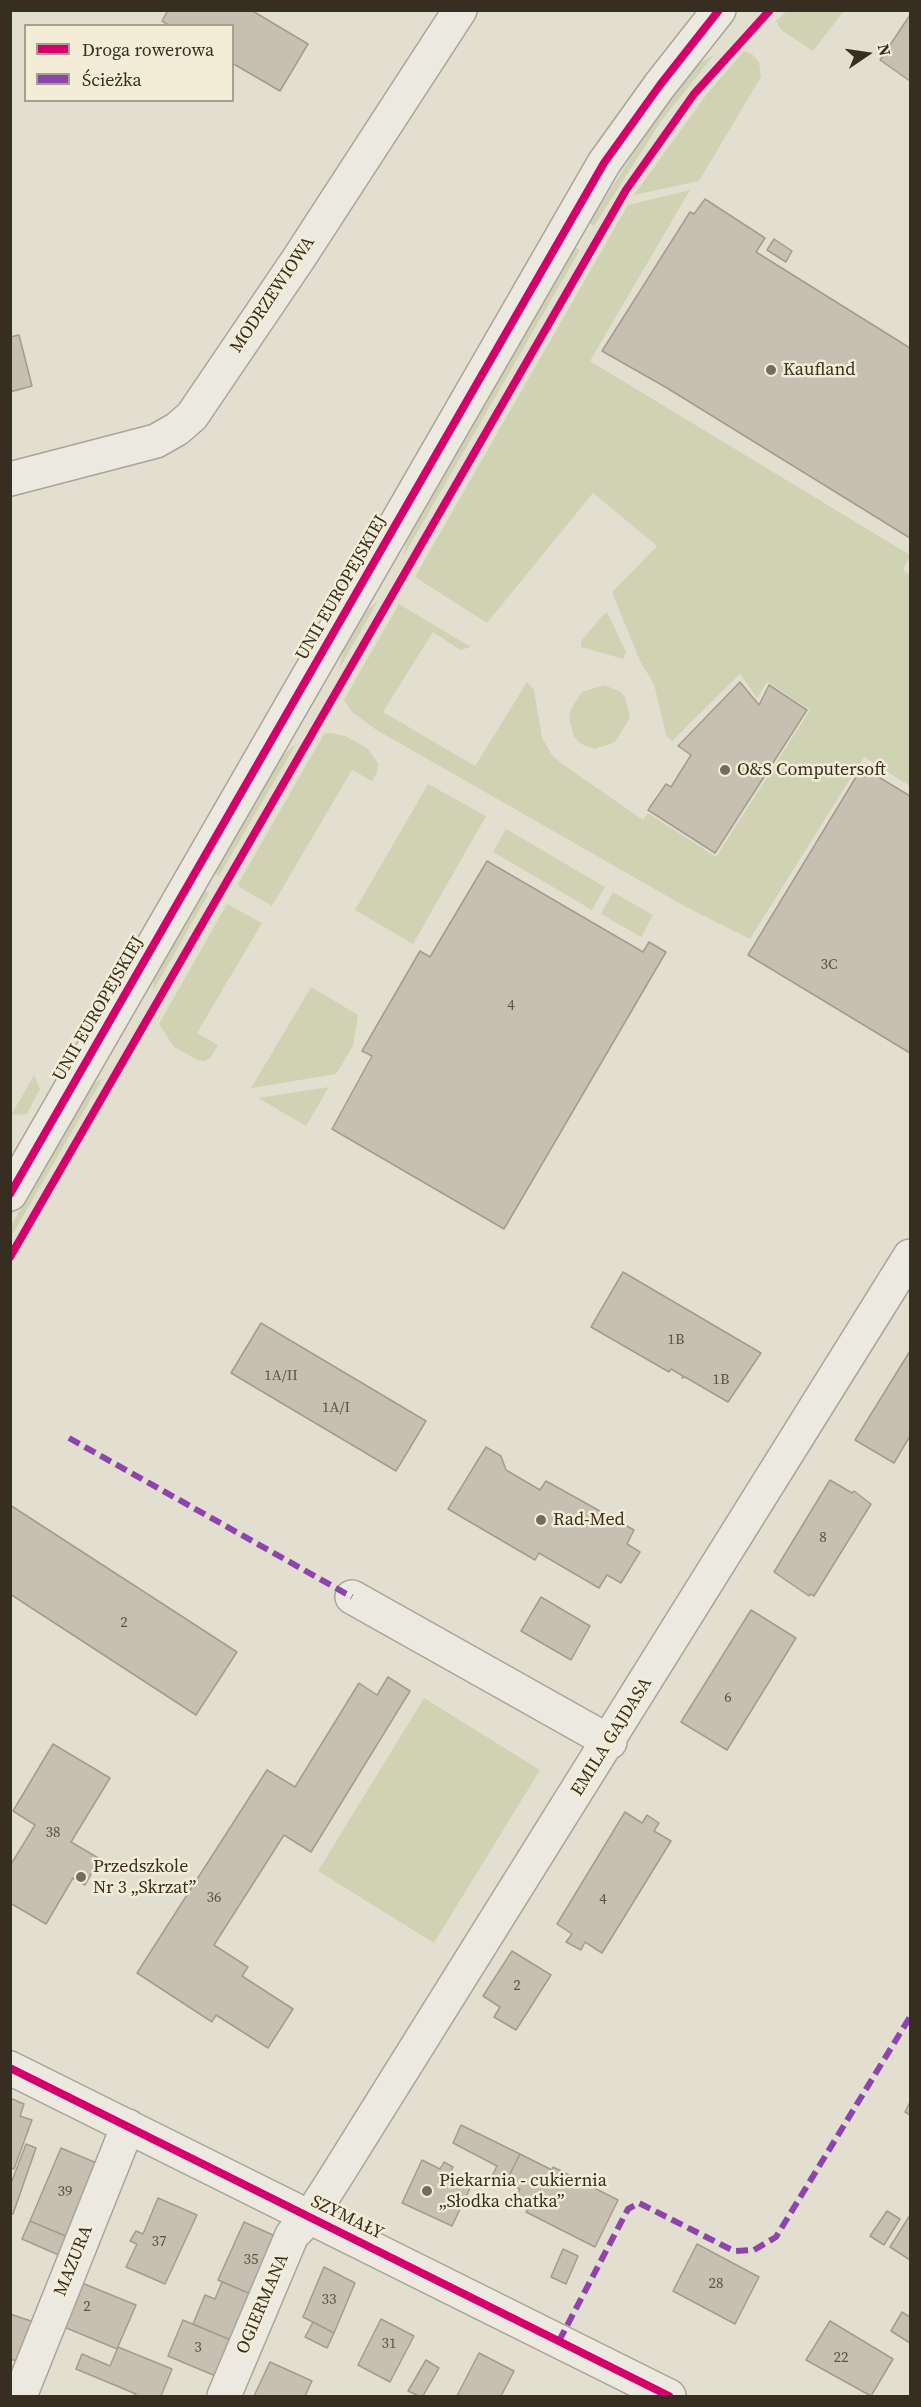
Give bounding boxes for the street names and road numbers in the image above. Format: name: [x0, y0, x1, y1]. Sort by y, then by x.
street label: MODRZEWIOWA: [226, 233, 320, 357]
street label: UNII EUROPEJSKIEJ: [292, 512, 392, 664]
street label: UNII EUROPEJSKIEJ: [49, 933, 149, 1085]
street label: EMILA GAJDASA: [567, 1674, 657, 1800]
street label: SZYMAŁY: [307, 2191, 387, 2245]
street label: MAZURA: [50, 2222, 98, 2300]
street label: OGIERMANA: [232, 2251, 294, 2357]

